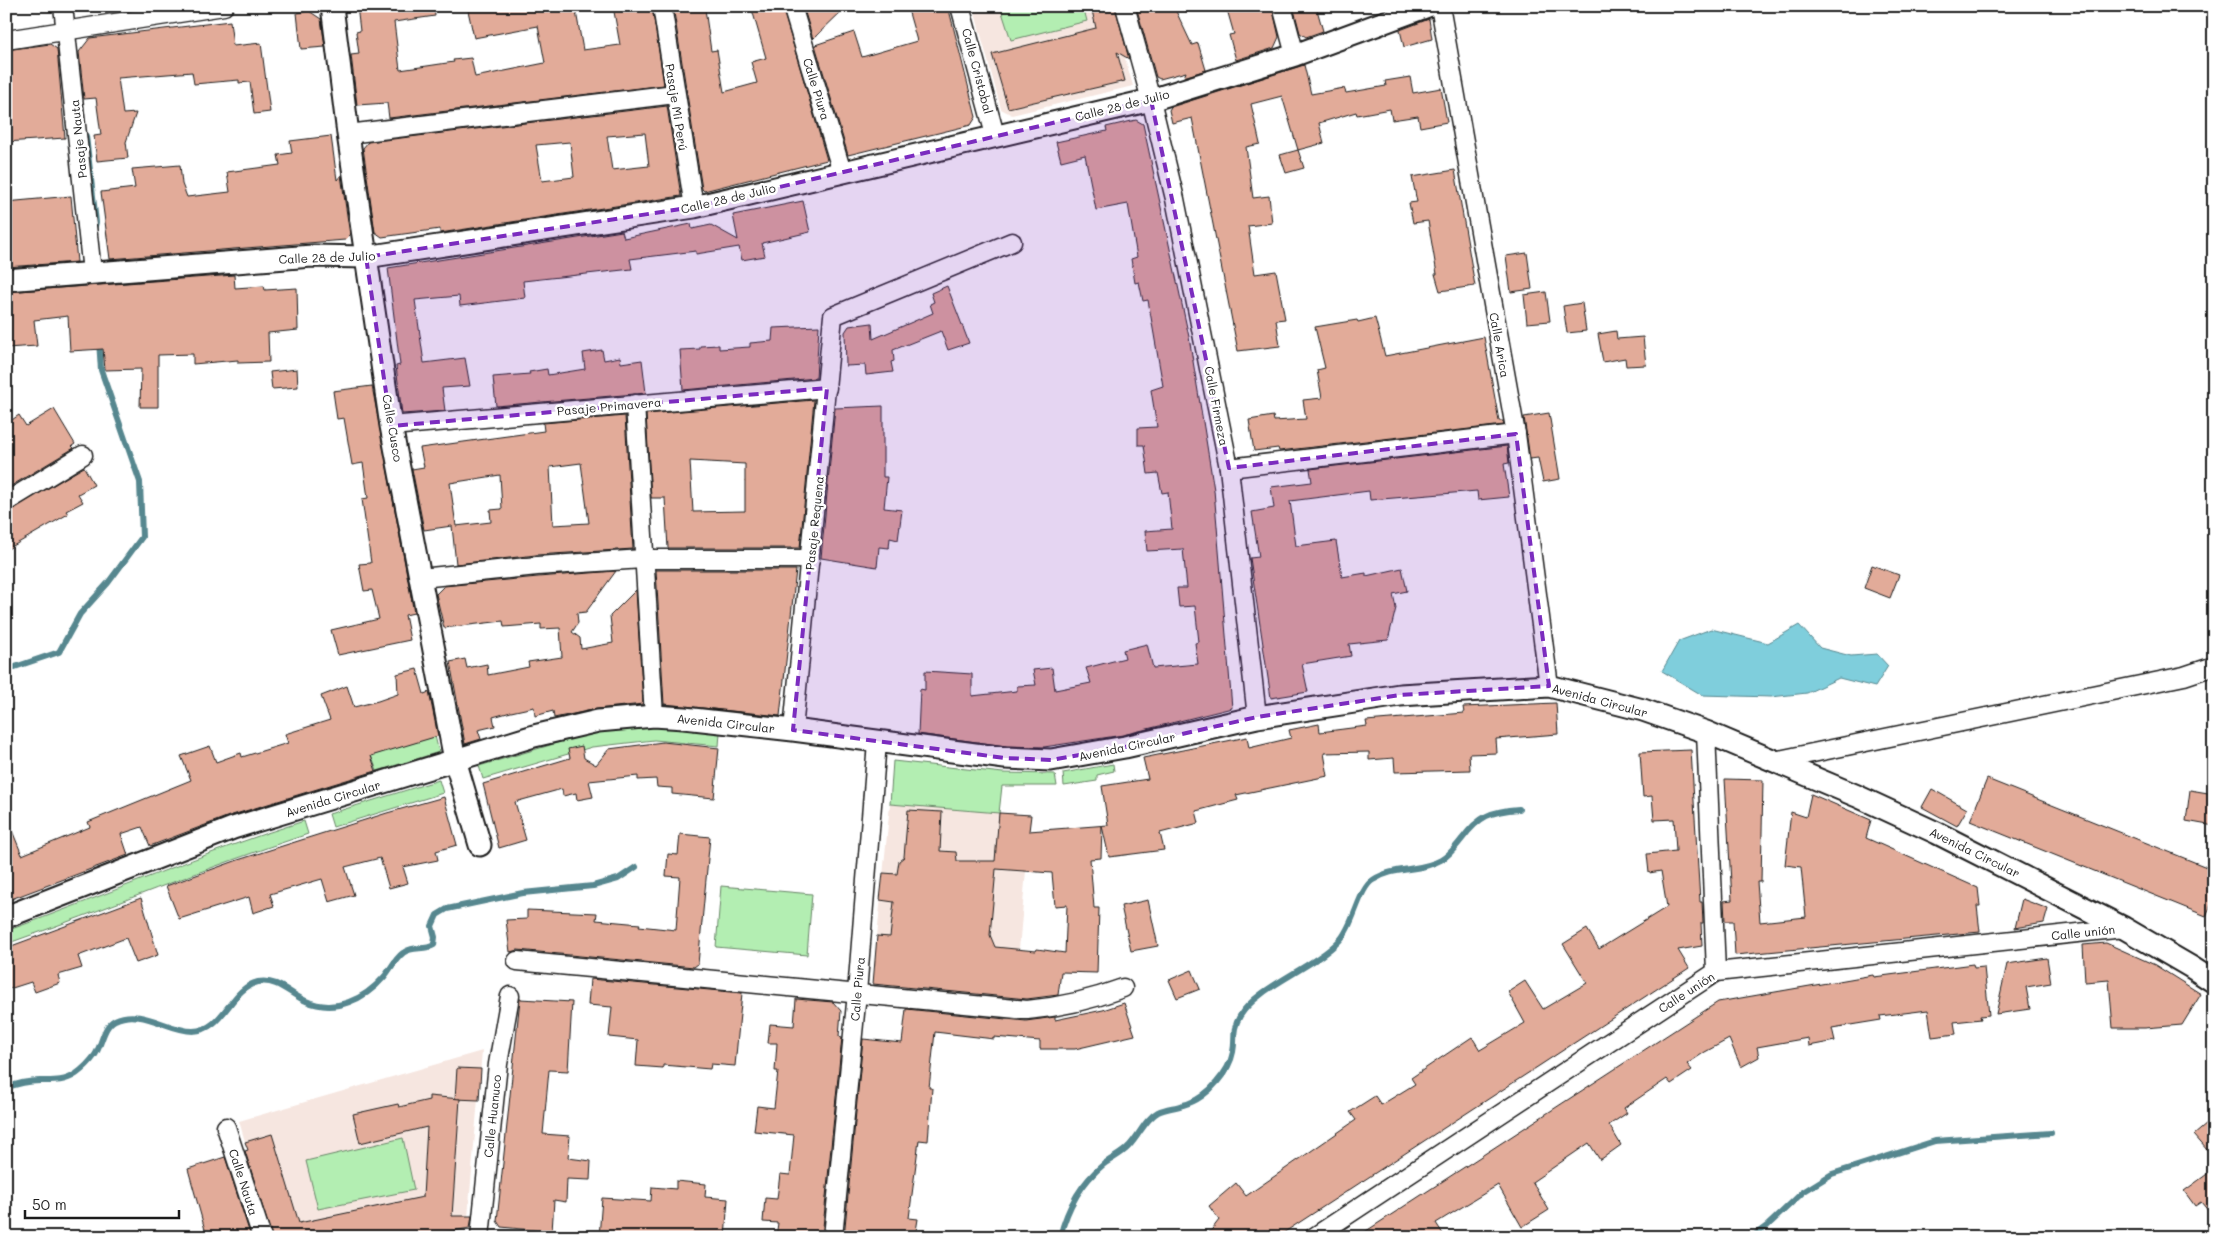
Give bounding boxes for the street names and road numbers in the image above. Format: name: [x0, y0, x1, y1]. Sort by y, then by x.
street label: Calle Cristobal: [959, 26, 997, 116]
street label: Calle Piura: [800, 56, 834, 122]
street label: Pasaje Mi Perú: [662, 62, 692, 152]
street label: Calle 28 de Julio: [1073, 86, 1171, 124]
street label: Pasaje Nauta: [66, 99, 90, 179]
street label: Calle 28 de Julio: [679, 179, 777, 217]
street label: Calle 28 de Julio: [278, 247, 376, 267]
street label: Calle Arica: [1486, 311, 1514, 379]
street label: Calle Firmeza: [1201, 365, 1233, 447]
street label: Calle Cusco: [379, 393, 407, 463]
street label: Pasaje Primavera: [556, 393, 662, 419]
street label: Pasaje Requena: [801, 475, 827, 571]
street label: Avenida Circular: [1550, 680, 1650, 720]
street label: Avenida Circular: [676, 710, 776, 736]
street label: Avenida Circular: [1077, 728, 1177, 764]
street label: Avenida Circular: [284, 776, 382, 820]
street label: Avenida Circular: [1927, 823, 2023, 881]
street label: Calle unión: [2050, 921, 2116, 943]
street label: Calle Piura: [846, 956, 868, 1022]
street label: Calle unión: [1655, 968, 1717, 1016]
street label: Calle Huanuco: [480, 1074, 504, 1158]
street label: Calle Nauta: [226, 1147, 262, 1217]

